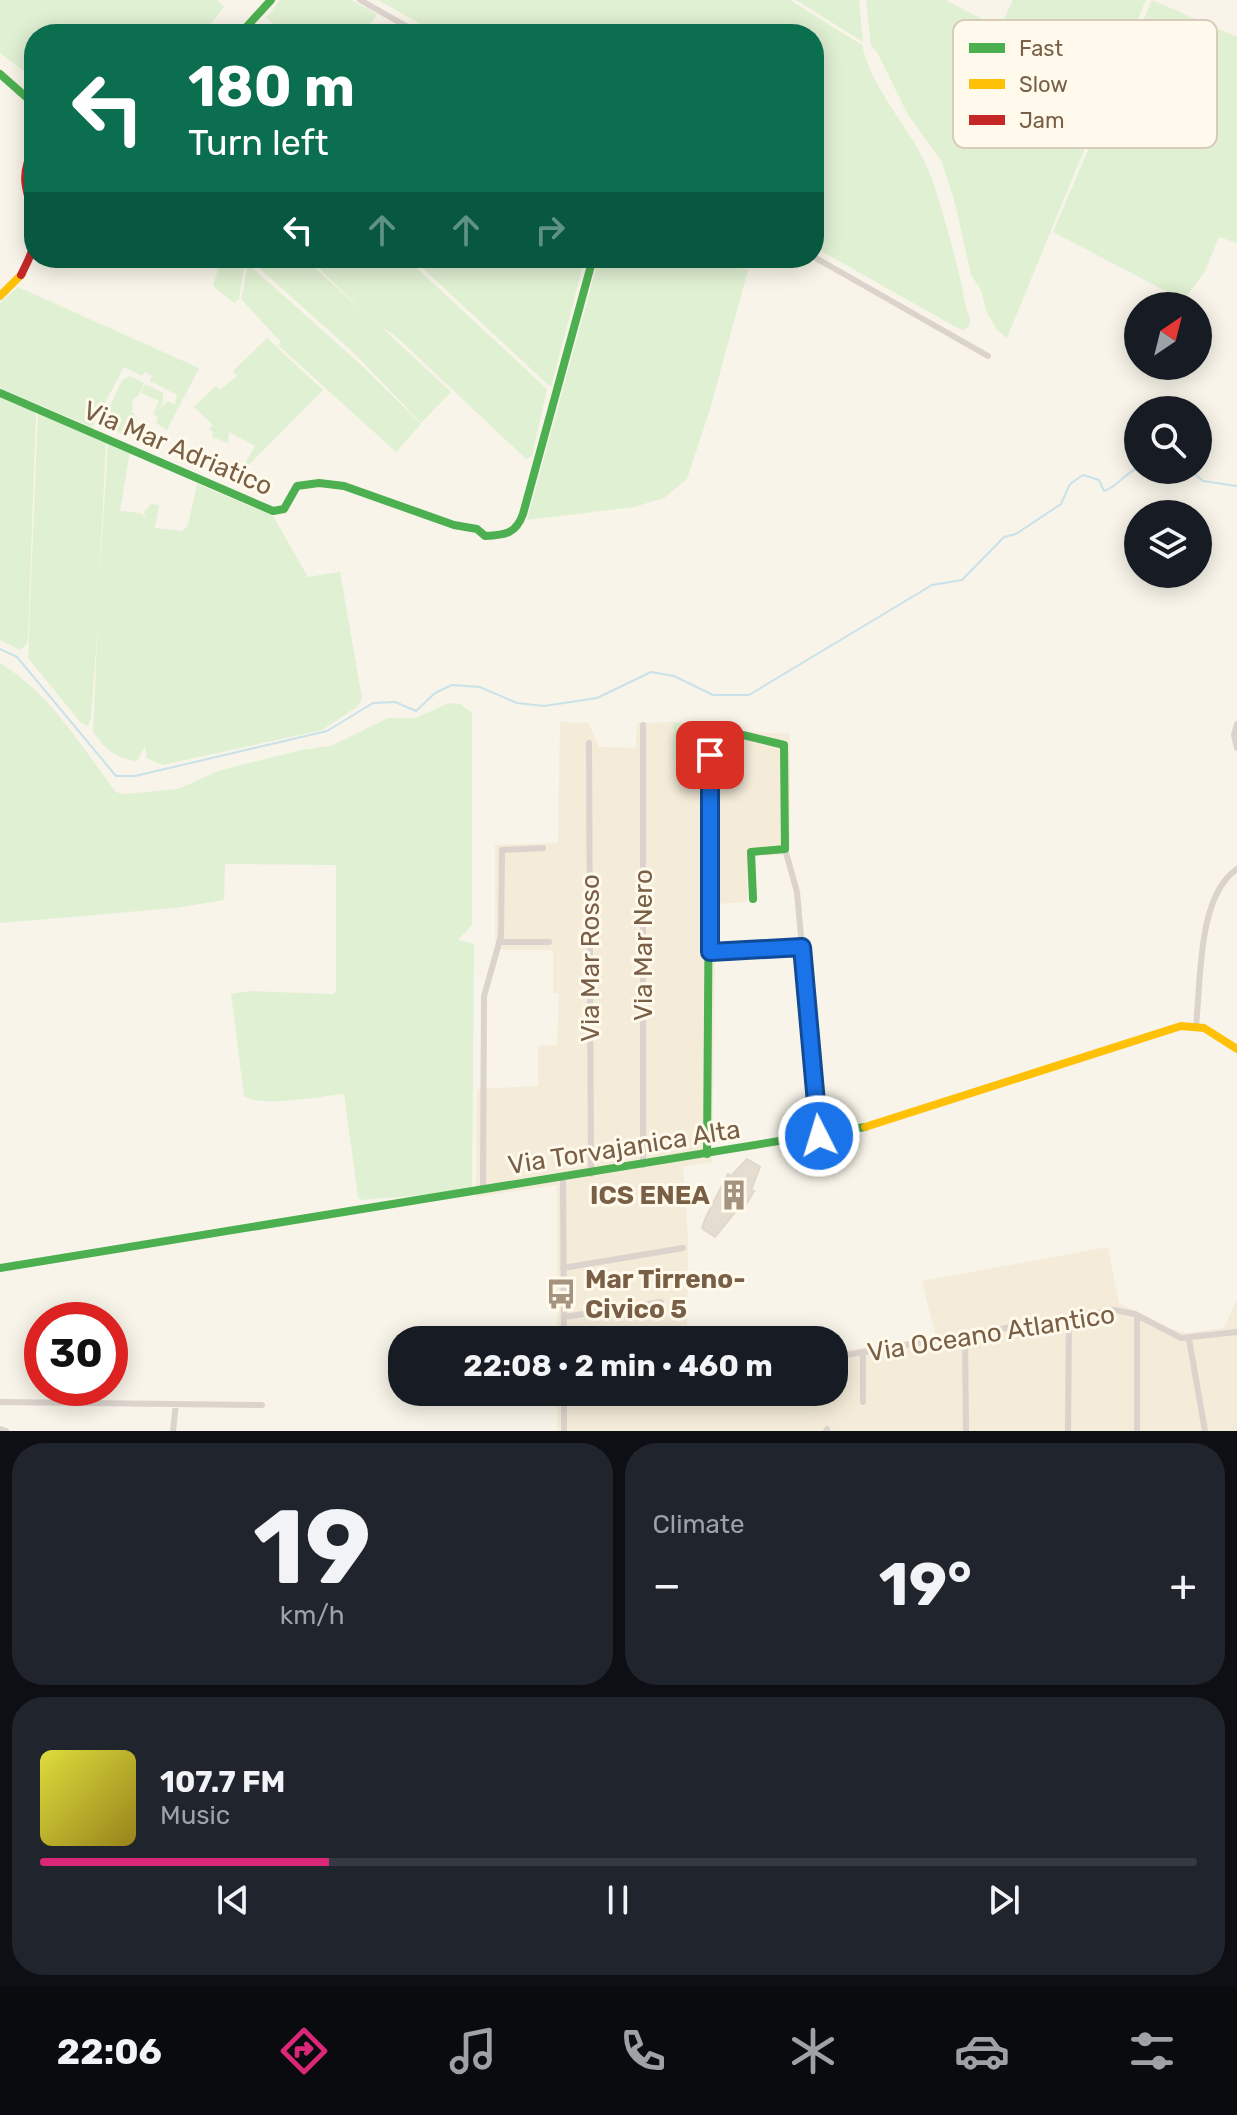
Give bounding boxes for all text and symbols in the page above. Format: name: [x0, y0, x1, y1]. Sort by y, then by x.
legend: [953, 20, 1217, 148]
text: Fast: [1019, 35, 1064, 62]
text: 180 m: [188, 54, 355, 120]
icon: left: [56, 56, 160, 160]
text: Slow: [1019, 71, 1068, 98]
text: Jam: [1019, 107, 1065, 134]
text: Turn left: [188, 121, 329, 164]
icon: left: [276, 208, 320, 252]
icon: ahead: [360, 208, 404, 252]
icon: ahead: [444, 208, 488, 252]
icon: right: [528, 208, 572, 252]
north arrow: [1124, 292, 1212, 380]
map controls: [1124, 292, 1212, 588]
street label: Via Mar Adriatico: [78, 395, 277, 502]
button: search: [1124, 396, 1212, 484]
button: layers: [1124, 500, 1212, 588]
pin: [676, 721, 744, 789]
icon: arrive: [688, 733, 732, 777]
street label: Via Mar Nero: [628, 869, 659, 1021]
street label: Via Mar Rosso: [575, 874, 606, 1042]
position arrow: [777, 1094, 861, 1178]
street label: Via Torvajanica Alta: [506, 1114, 742, 1181]
building icon: ICS ENEA: [717, 1178, 751, 1212]
place label: ICS ENEA: [590, 1180, 710, 1211]
place label: Mar Tirreno- Civico 5: [585, 1264, 746, 1325]
bus stop icon: Mar Tirreno- Civico 5: [544, 1277, 578, 1311]
street label: Via Oceano Atlantico: [865, 1299, 1117, 1368]
speed limit sign: 30: [24, 1302, 128, 1406]
text: 22:08 · 2 min · 460 m: [463, 1348, 773, 1384]
text: 19: [253, 1486, 371, 1609]
text: Climate: [653, 1509, 745, 1540]
text: 19°: [879, 1549, 972, 1620]
text: −: [653, 1559, 681, 1611]
text: +: [1170, 1559, 1197, 1611]
text: km/h: [280, 1600, 345, 1631]
text: 107.7 FM: [160, 1764, 285, 1800]
text: Music: [160, 1800, 230, 1831]
icon: previous: [211, 1878, 255, 1922]
icon: pause: [596, 1878, 640, 1922]
icon: next: [982, 1878, 1026, 1922]
icon: directions: [276, 2023, 332, 2079]
icon: music: [445, 2023, 501, 2079]
icon: phone: [615, 2023, 671, 2079]
icon: climate: [785, 2023, 841, 2079]
icon: car: [954, 2023, 1010, 2079]
icon: filters: [1124, 2023, 1180, 2079]
text: 22:06: [57, 2030, 162, 2073]

